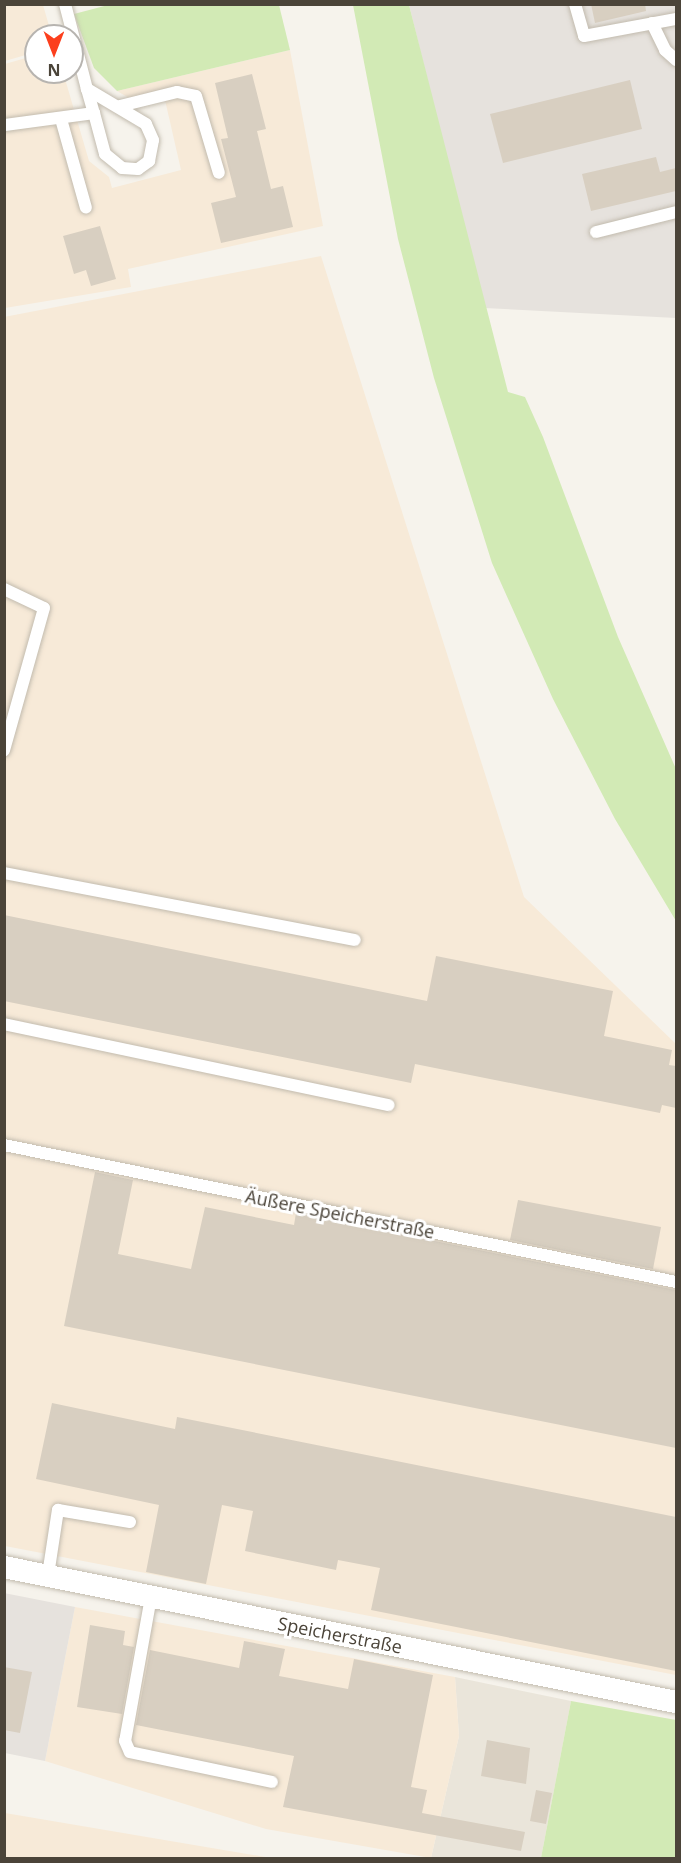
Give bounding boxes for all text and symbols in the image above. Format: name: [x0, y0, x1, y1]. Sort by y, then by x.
north arrow: [24, 24, 84, 84]
text: N: [48, 59, 61, 81]
street label: Äußere Speicherstraße: [244, 1185, 436, 1243]
street label: Speicherstraße: [276, 1612, 404, 1658]

